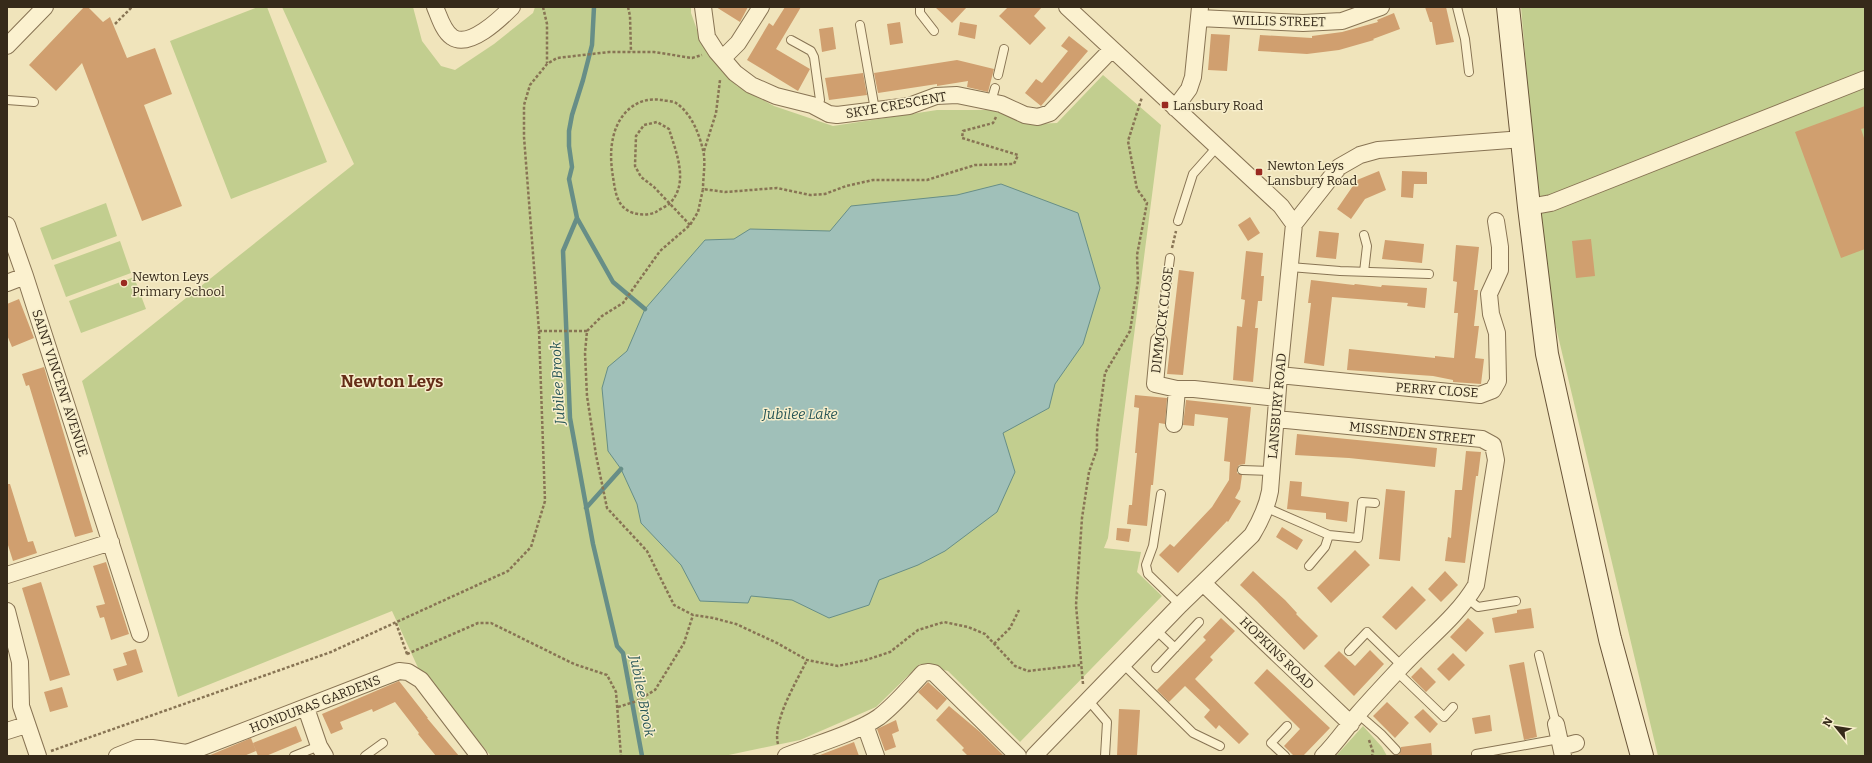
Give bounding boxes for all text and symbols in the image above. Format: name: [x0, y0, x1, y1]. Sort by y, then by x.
street label: WILLIS STREET: [1232, 13, 1326, 29]
street label: SKYE CRESCENT: [844, 89, 948, 121]
place label: Lansbury Road: [1173, 98, 1263, 113]
marker: Lansbury Road: [1160, 100, 1170, 110]
place label: Newton Leys Lansbury Road: [1267, 158, 1357, 188]
marker: Newton Leys Lansbury Road: [1254, 167, 1264, 177]
street label: DIMMOCK CLOSE: [1148, 266, 1176, 374]
place label: Newton Leys Primary School: [132, 269, 225, 299]
marker: Newton Leys Primary School: [119, 278, 129, 288]
street label: SAINT VINCENT AVENUE: [29, 308, 91, 458]
water label: Jubilee Brook: [547, 341, 569, 427]
street label: LANSBURY ROAD: [1265, 353, 1289, 459]
district label: Newton Leys: [341, 371, 443, 392]
street label: PERRY CLOSE: [1395, 380, 1479, 400]
water label: Jubilee Lake: [760, 406, 838, 423]
street label: MISSENDEN STREET: [1348, 419, 1476, 447]
street label: HOPKINS ROAD: [1237, 614, 1317, 692]
water label: Jubilee Brook: [625, 652, 658, 739]
street label: HONDURAS GARDENS: [247, 672, 383, 736]
north arrow: [1816, 707, 1856, 747]
text: N: [1820, 715, 1836, 729]

